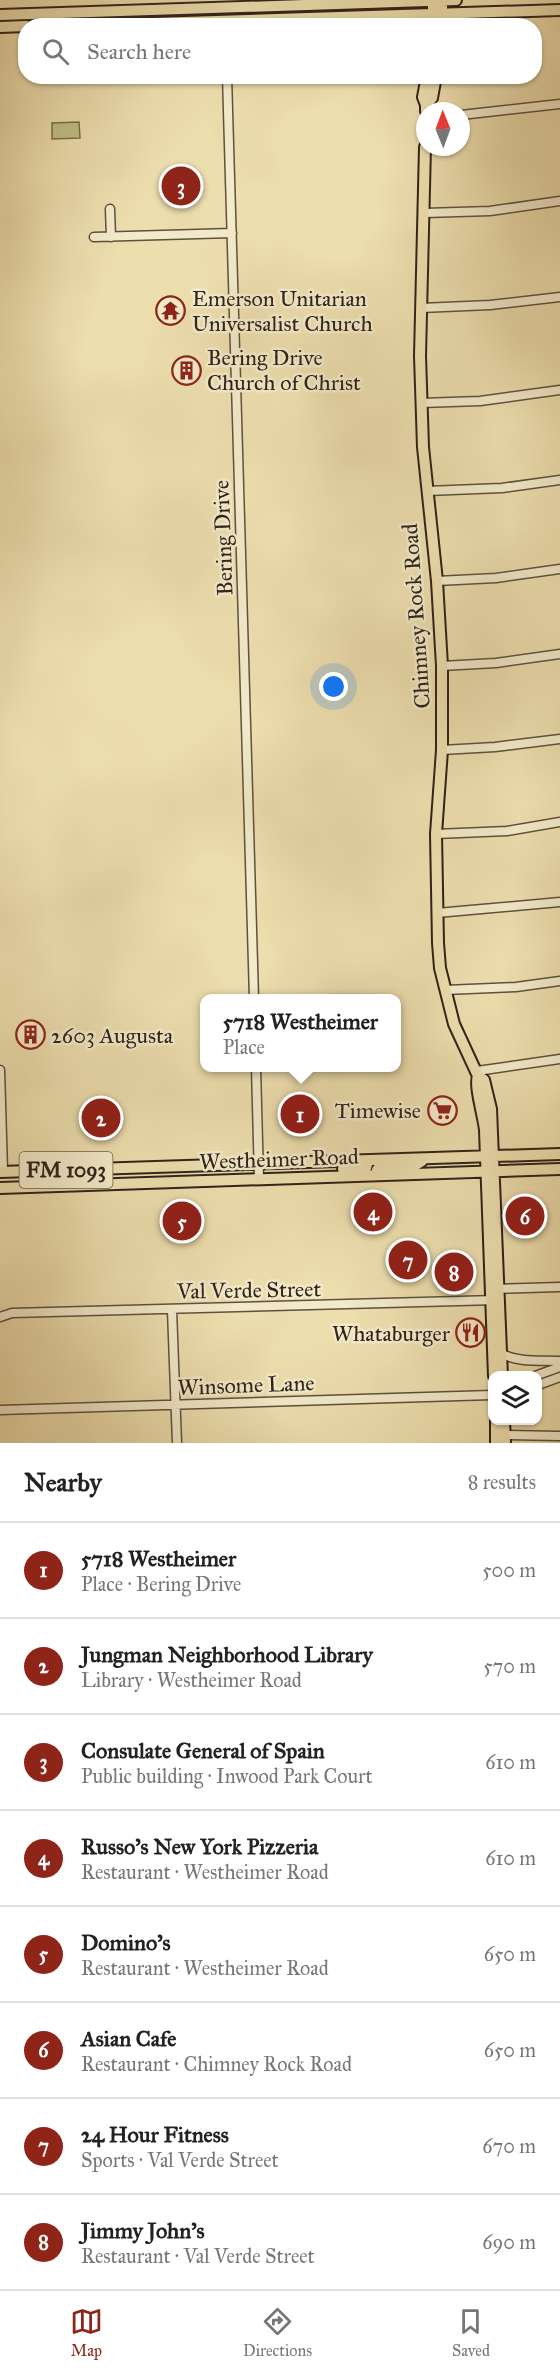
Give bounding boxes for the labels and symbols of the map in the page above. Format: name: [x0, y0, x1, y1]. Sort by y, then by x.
north arrow: [416, 102, 470, 156]
pin: 3: [162, 164, 201, 208]
place label: Emerson Unitarian Universalist Church: [192, 285, 373, 337]
temple icon: Emerson Unitarian Universalist Church: [155, 295, 187, 327]
place label: Bering Drive Church of Christ: [207, 344, 361, 396]
building icon: Bering Drive Church of Christ: [170, 354, 202, 386]
street label: Bering Drive: [207, 480, 239, 596]
street label: Chimney Rock Road: [396, 523, 436, 709]
your location: [319, 672, 348, 701]
building icon: 2603 Augusta: [14, 1019, 46, 1051]
place label: 2603 Augusta: [51, 1022, 174, 1049]
pin: 1: [280, 1092, 320, 1136]
supermarket icon: Timewise: [426, 1094, 458, 1126]
pin: 2: [82, 1096, 120, 1140]
place label: Timewise: [335, 1097, 421, 1124]
street label: Westheimer Road: [199, 1143, 359, 1175]
road number: FM 1093: [20, 1152, 112, 1188]
pin: 4: [354, 1190, 392, 1234]
pin: 6: [506, 1194, 544, 1238]
pin: 5: [162, 1198, 201, 1244]
pin: 7: [388, 1238, 428, 1282]
pin: 8: [434, 1250, 474, 1294]
street label: Val Verde Street: [176, 1275, 322, 1305]
restaurant icon: Whataburger: [455, 1317, 487, 1349]
place label: Whataburger: [332, 1320, 451, 1347]
street label: Winsome Lane: [177, 1369, 315, 1401]

